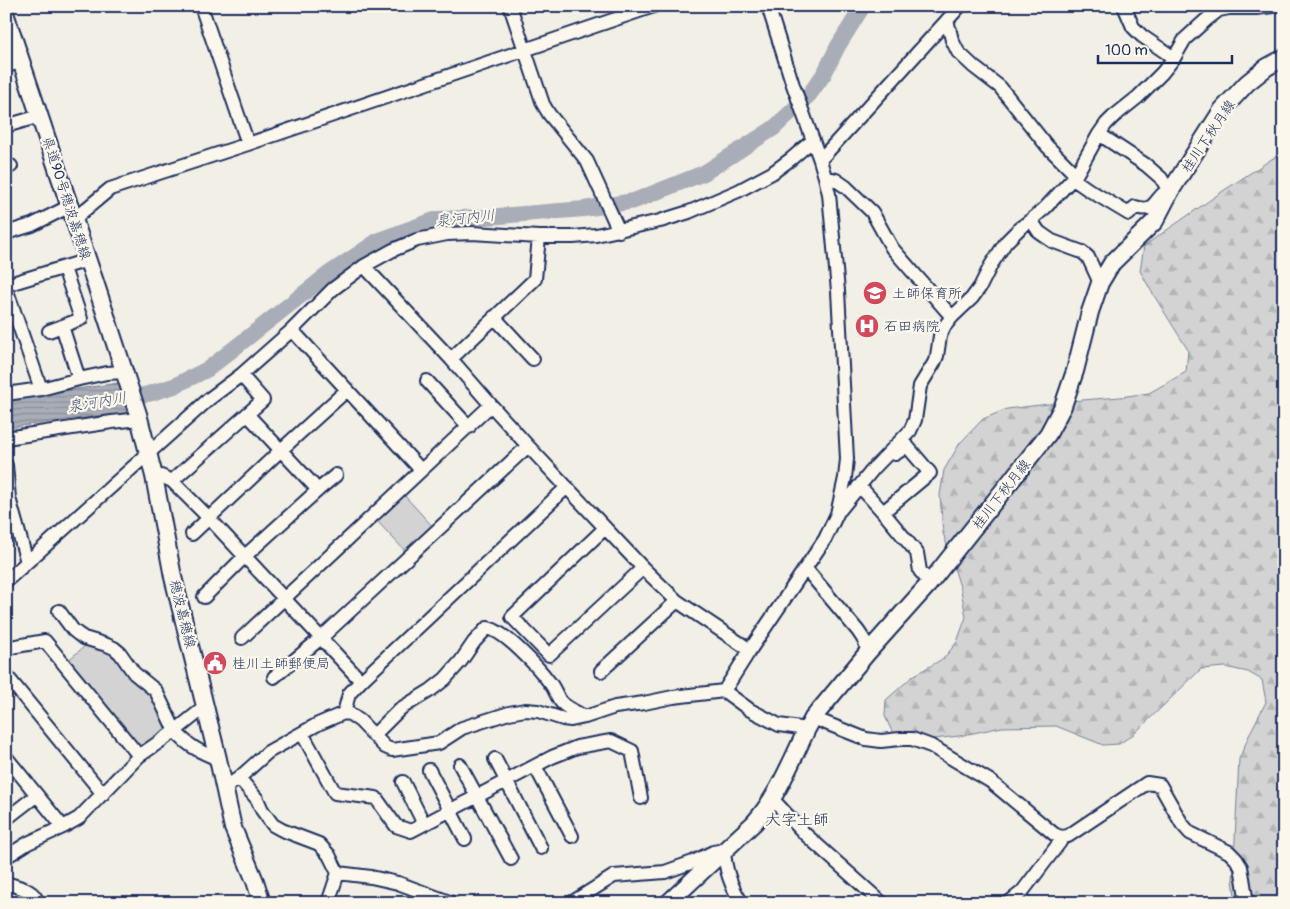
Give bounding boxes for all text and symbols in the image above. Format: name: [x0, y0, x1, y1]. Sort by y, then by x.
scale bar: [1098, 32, 1231, 64]
text: 100 m: [1105, 41, 1148, 60]
street label: 桂川下秋月線: [1178, 97, 1239, 176]
street label: 県道90号穂波嘉穂線: [39, 134, 95, 262]
water label: 泉河内川: [434, 206, 496, 231]
school or university icon: 土師保育所: [862, 280, 888, 306]
place label: 土師保育所: [892, 285, 962, 302]
hospital icon: 石田病院: [854, 313, 880, 339]
place label: 石田病院: [884, 318, 940, 335]
water label: 泉河内川: [66, 388, 128, 417]
street label: 桂川下秋月線: [969, 456, 1034, 533]
street label: 穂波嘉穂線: [166, 578, 199, 650]
public building icon: 桂川土師郵便局: [202, 650, 228, 676]
place label: 桂川土師郵便局: [232, 655, 330, 672]
district label: 大字土師: [765, 810, 829, 830]

